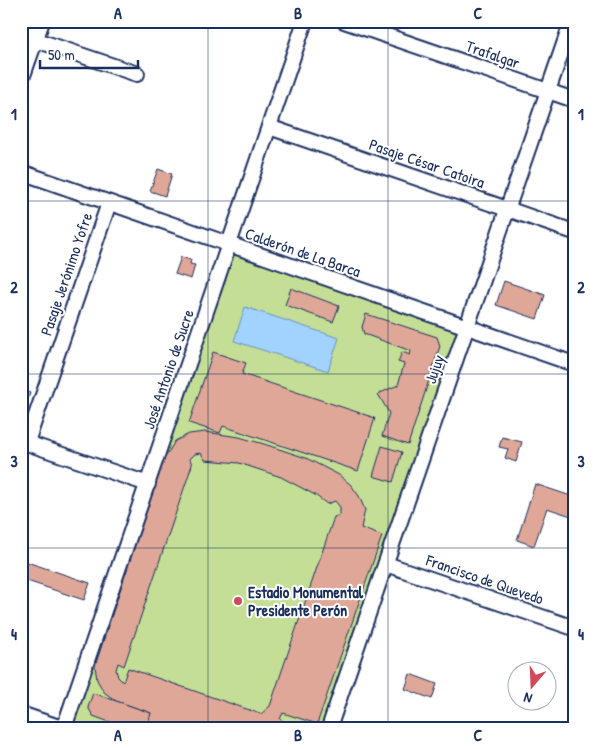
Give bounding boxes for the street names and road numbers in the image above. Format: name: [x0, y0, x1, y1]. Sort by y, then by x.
street label: Trafalgar: [463, 35, 523, 73]
street label: Pasaje César Catoira: [366, 133, 488, 193]
street label: Pasaje Jerónimo Yofre: [35, 209, 98, 338]
street label: Calderón de La Barca: [242, 222, 364, 282]
street label: José Antonio de Sucre: [137, 306, 199, 432]
street label: Jujuy: [419, 351, 449, 386]
street label: Francisco de Quevedo: [422, 548, 547, 610]

